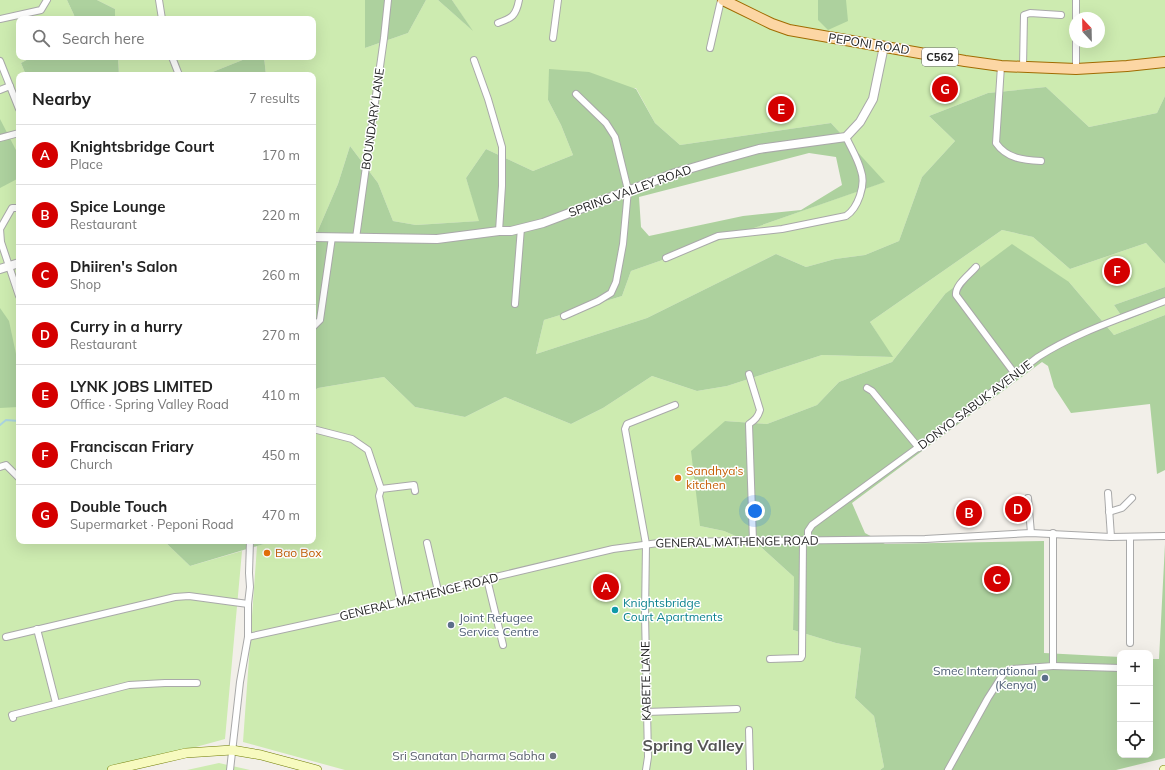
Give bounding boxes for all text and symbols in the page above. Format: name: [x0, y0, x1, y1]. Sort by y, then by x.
north arrow: [1069, 12, 1105, 48]
search box: [16, 16, 316, 60]
icon: search: [30, 27, 52, 49]
text: Search here: [62, 29, 144, 48]
street label: PEPONI ROAD: [827, 30, 911, 57]
road number: C562: [922, 48, 958, 66]
street label: BOUNDARY LANE: [358, 67, 387, 171]
pin: G: [932, 74, 958, 104]
text: Nearby: [32, 88, 91, 109]
text: 7 results: [249, 90, 300, 106]
pin: E: [768, 94, 794, 124]
text: Knightsbridge Court: [70, 137, 214, 156]
text: A: [40, 147, 50, 163]
text: 170 m: [262, 147, 300, 163]
text: Place: [70, 156, 103, 172]
street label: SPRING VALLEY ROAD: [566, 161, 693, 220]
text: Spice Lounge: [70, 197, 165, 216]
text: B: [41, 207, 49, 223]
text: 220 m: [262, 207, 300, 223]
text: Restaurant: [70, 216, 137, 232]
pin: F: [1104, 256, 1130, 286]
text: Dhiiren's Salon: [70, 257, 177, 276]
text: C: [41, 267, 49, 283]
text: 260 m: [262, 267, 300, 283]
text: Shop: [70, 276, 101, 292]
text: Curry in a hurry: [70, 317, 182, 336]
text: D: [40, 327, 50, 343]
text: 270 m: [262, 327, 300, 343]
text: Restaurant: [70, 336, 137, 352]
street label: DONYO SABUK AVENUE: [915, 357, 1035, 452]
text: LYNK JOBS LIMITED: [70, 377, 213, 396]
text: E: [41, 387, 49, 403]
text: 410 m: [262, 387, 300, 403]
text: Office · Spring Valley Road: [70, 396, 229, 412]
text: Franciscan Friary: [70, 437, 194, 456]
text: F: [41, 447, 49, 463]
text: 450 m: [262, 447, 300, 463]
text: Church: [70, 456, 113, 472]
place label: Sandhya’s kitchen: [686, 463, 743, 492]
marker: Sandhya’s kitchen: [673, 473, 683, 483]
pin: D: [1005, 494, 1031, 524]
text: Double Touch: [70, 497, 167, 516]
pin: B: [956, 498, 982, 528]
your location: [745, 501, 765, 521]
text: G: [40, 507, 50, 523]
text: 470 m: [262, 507, 300, 523]
text: Supermarket · Peponi Road: [70, 516, 234, 532]
street label: GENERAL MATHENGE ROAD: [655, 533, 819, 550]
place label: Bao Box: [275, 545, 322, 560]
marker: Bao Box: [262, 548, 272, 558]
pin: C: [984, 564, 1010, 594]
street label: GENERAL MATHENGE ROAD: [338, 569, 500, 624]
pin: A: [593, 572, 619, 602]
place label: Knightsbridge Court Apartments: [623, 595, 723, 624]
marker: Knightsbridge Court Apartments: [610, 605, 620, 615]
place label: Joint Refugee Service Centre: [459, 610, 539, 639]
marker: Joint Refugee Service Centre: [446, 620, 456, 630]
street label: KABETE LANE: [637, 641, 654, 721]
map controls: [1117, 650, 1153, 758]
button: +: [1117, 650, 1153, 686]
place label: Smec International (Kenya): [933, 663, 1037, 692]
marker: Smec International (Kenya): [1040, 673, 1050, 683]
button: −: [1117, 686, 1153, 722]
button: locate: [1117, 722, 1153, 758]
district label: Spring Valley: [643, 735, 744, 755]
place label: Sri Sanatan Dharma Sabha: [392, 748, 545, 763]
marker: Sri Sanatan Dharma Sabha: [548, 751, 558, 761]

